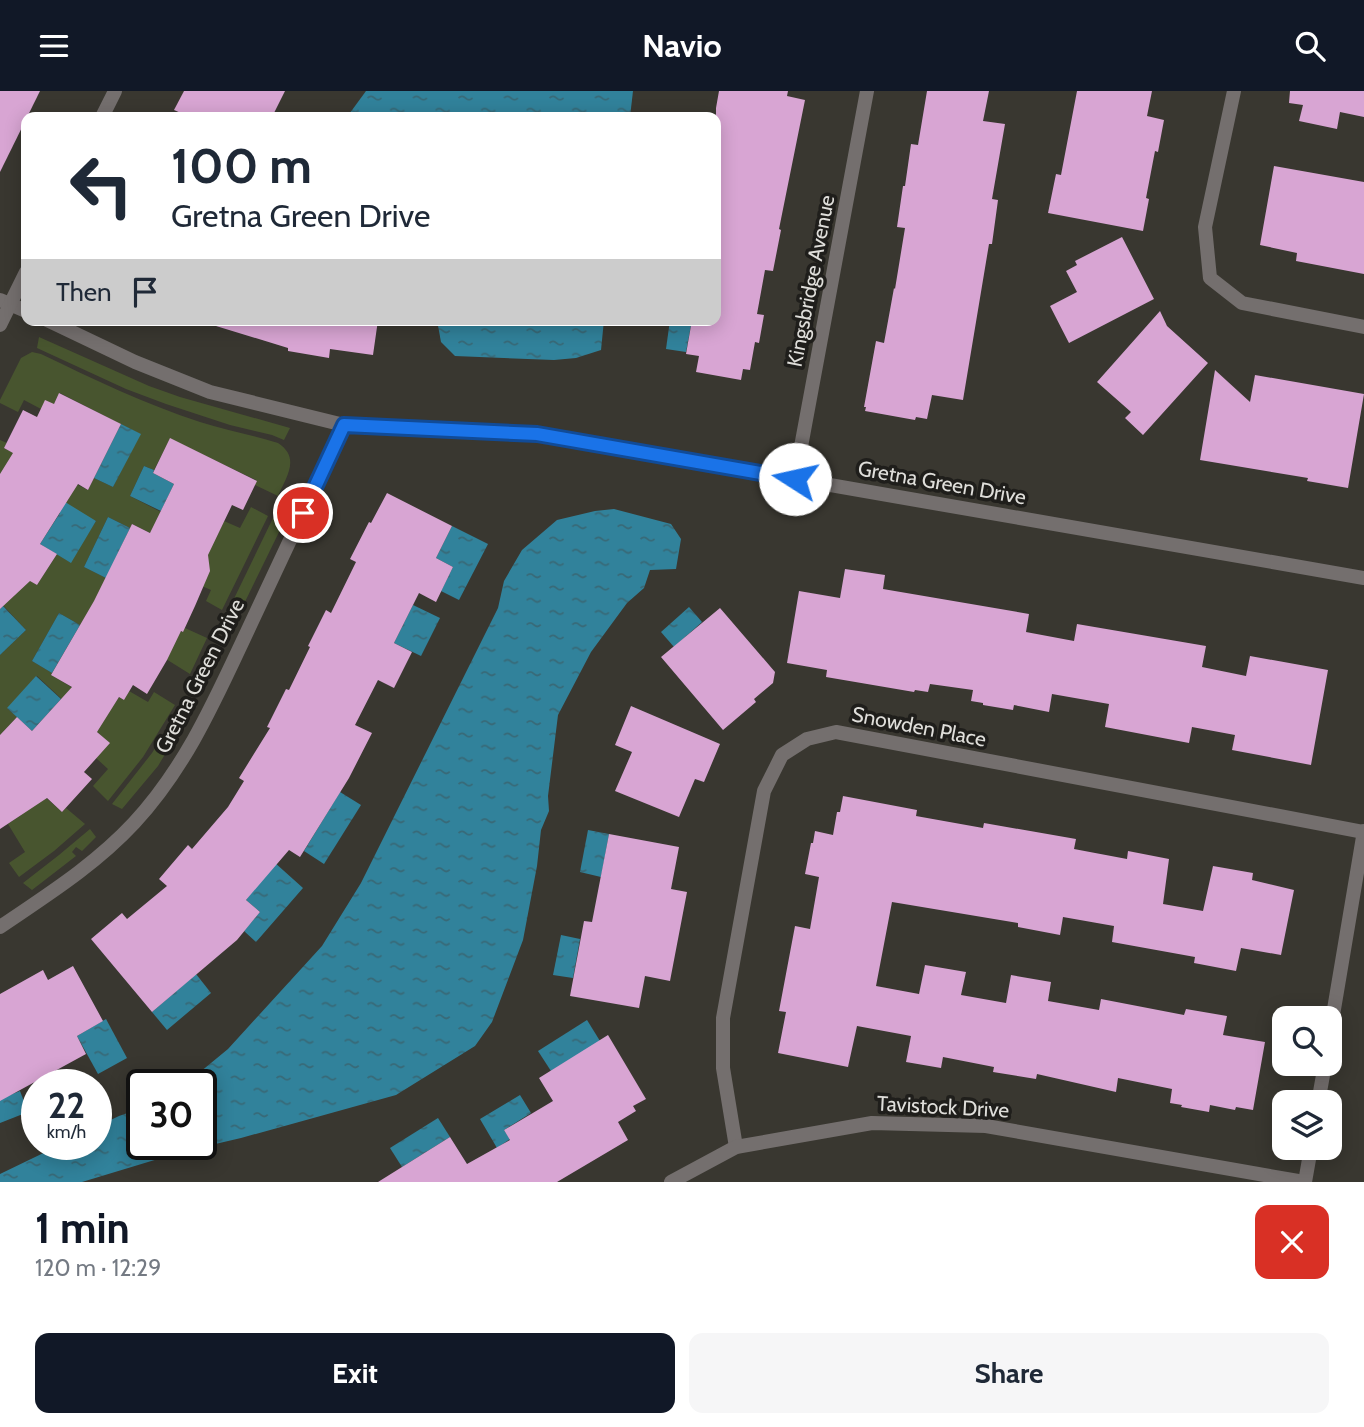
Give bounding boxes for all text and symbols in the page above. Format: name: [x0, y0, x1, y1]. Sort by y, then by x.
text: Navio: [642, 26, 722, 65]
icon: menu: [35, 27, 73, 65]
icon: search: [1291, 27, 1329, 65]
text: 100 m: [171, 136, 312, 195]
icon: left: [56, 140, 147, 231]
street label: Kingsbridge Avenue: [782, 193, 839, 369]
text: Gretna Green Drive: [171, 196, 430, 235]
icon: arrive: [126, 273, 164, 311]
text: Then: [56, 276, 112, 308]
position arrow: [758, 442, 832, 516]
street label: Gretna Green Drive: [856, 455, 1028, 510]
pin: [273, 483, 333, 543]
icon: arrive: [284, 494, 322, 532]
street label: Gretna Green Drive: [150, 594, 249, 757]
street label: Snowden Place: [850, 701, 989, 752]
map controls: [1272, 1006, 1342, 1160]
button: search: [1272, 1006, 1342, 1076]
speed limit sign: 30: [126, 1069, 217, 1160]
text: 22: [48, 1084, 85, 1127]
button: layers: [1272, 1090, 1342, 1160]
street label: Tavistock Drive: [876, 1091, 1010, 1122]
text: km/h: [47, 1121, 86, 1143]
text: 1 min: [35, 1202, 130, 1254]
button: close: [1255, 1205, 1329, 1279]
text: 120 m · 12:29: [35, 1254, 161, 1282]
button: Exit: [35, 1333, 675, 1413]
button: Share: [689, 1333, 1329, 1413]

